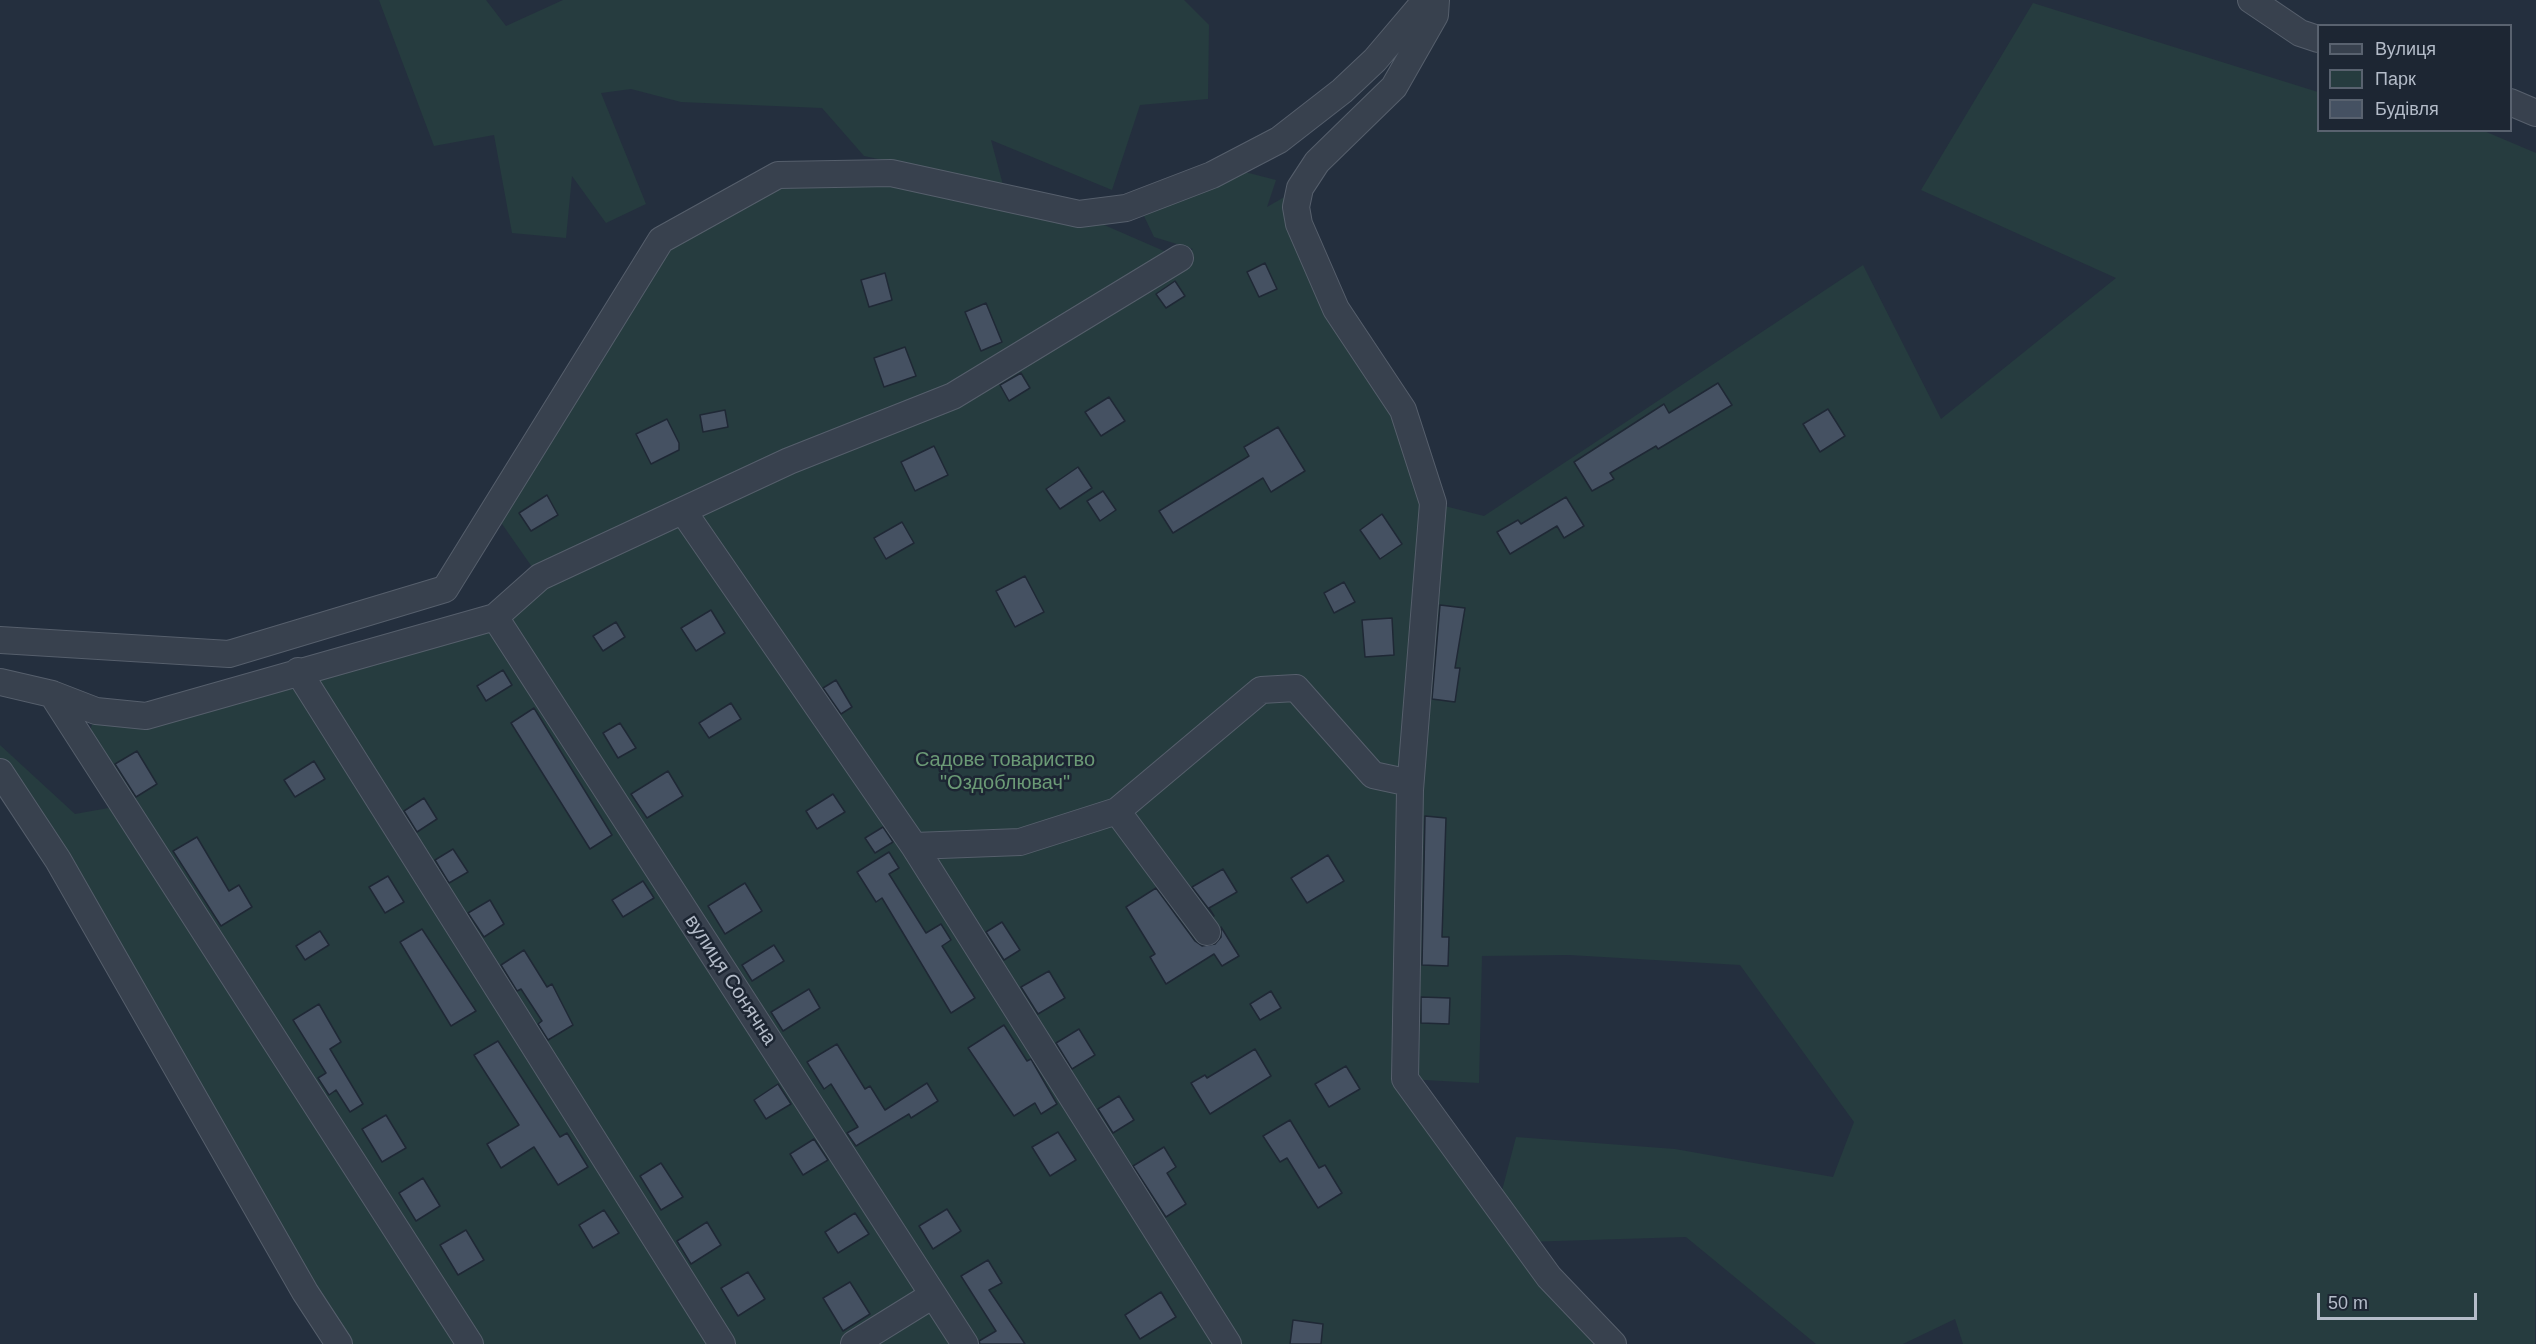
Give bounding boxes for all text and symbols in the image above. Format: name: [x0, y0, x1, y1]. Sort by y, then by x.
legend: [2317, 24, 2512, 132]
text: Вулиця: [2375, 39, 2436, 59]
text: Парк: [2375, 69, 2416, 89]
text: Будівля: [2375, 99, 2439, 119]
park label: Садове товариство "Оздоблювач": [915, 748, 1095, 795]
street label: вулиця Сонячна: [679, 910, 781, 1050]
scale bar: [2320, 1281, 2480, 1319]
text: 50 m: [2328, 1293, 2368, 1313]

